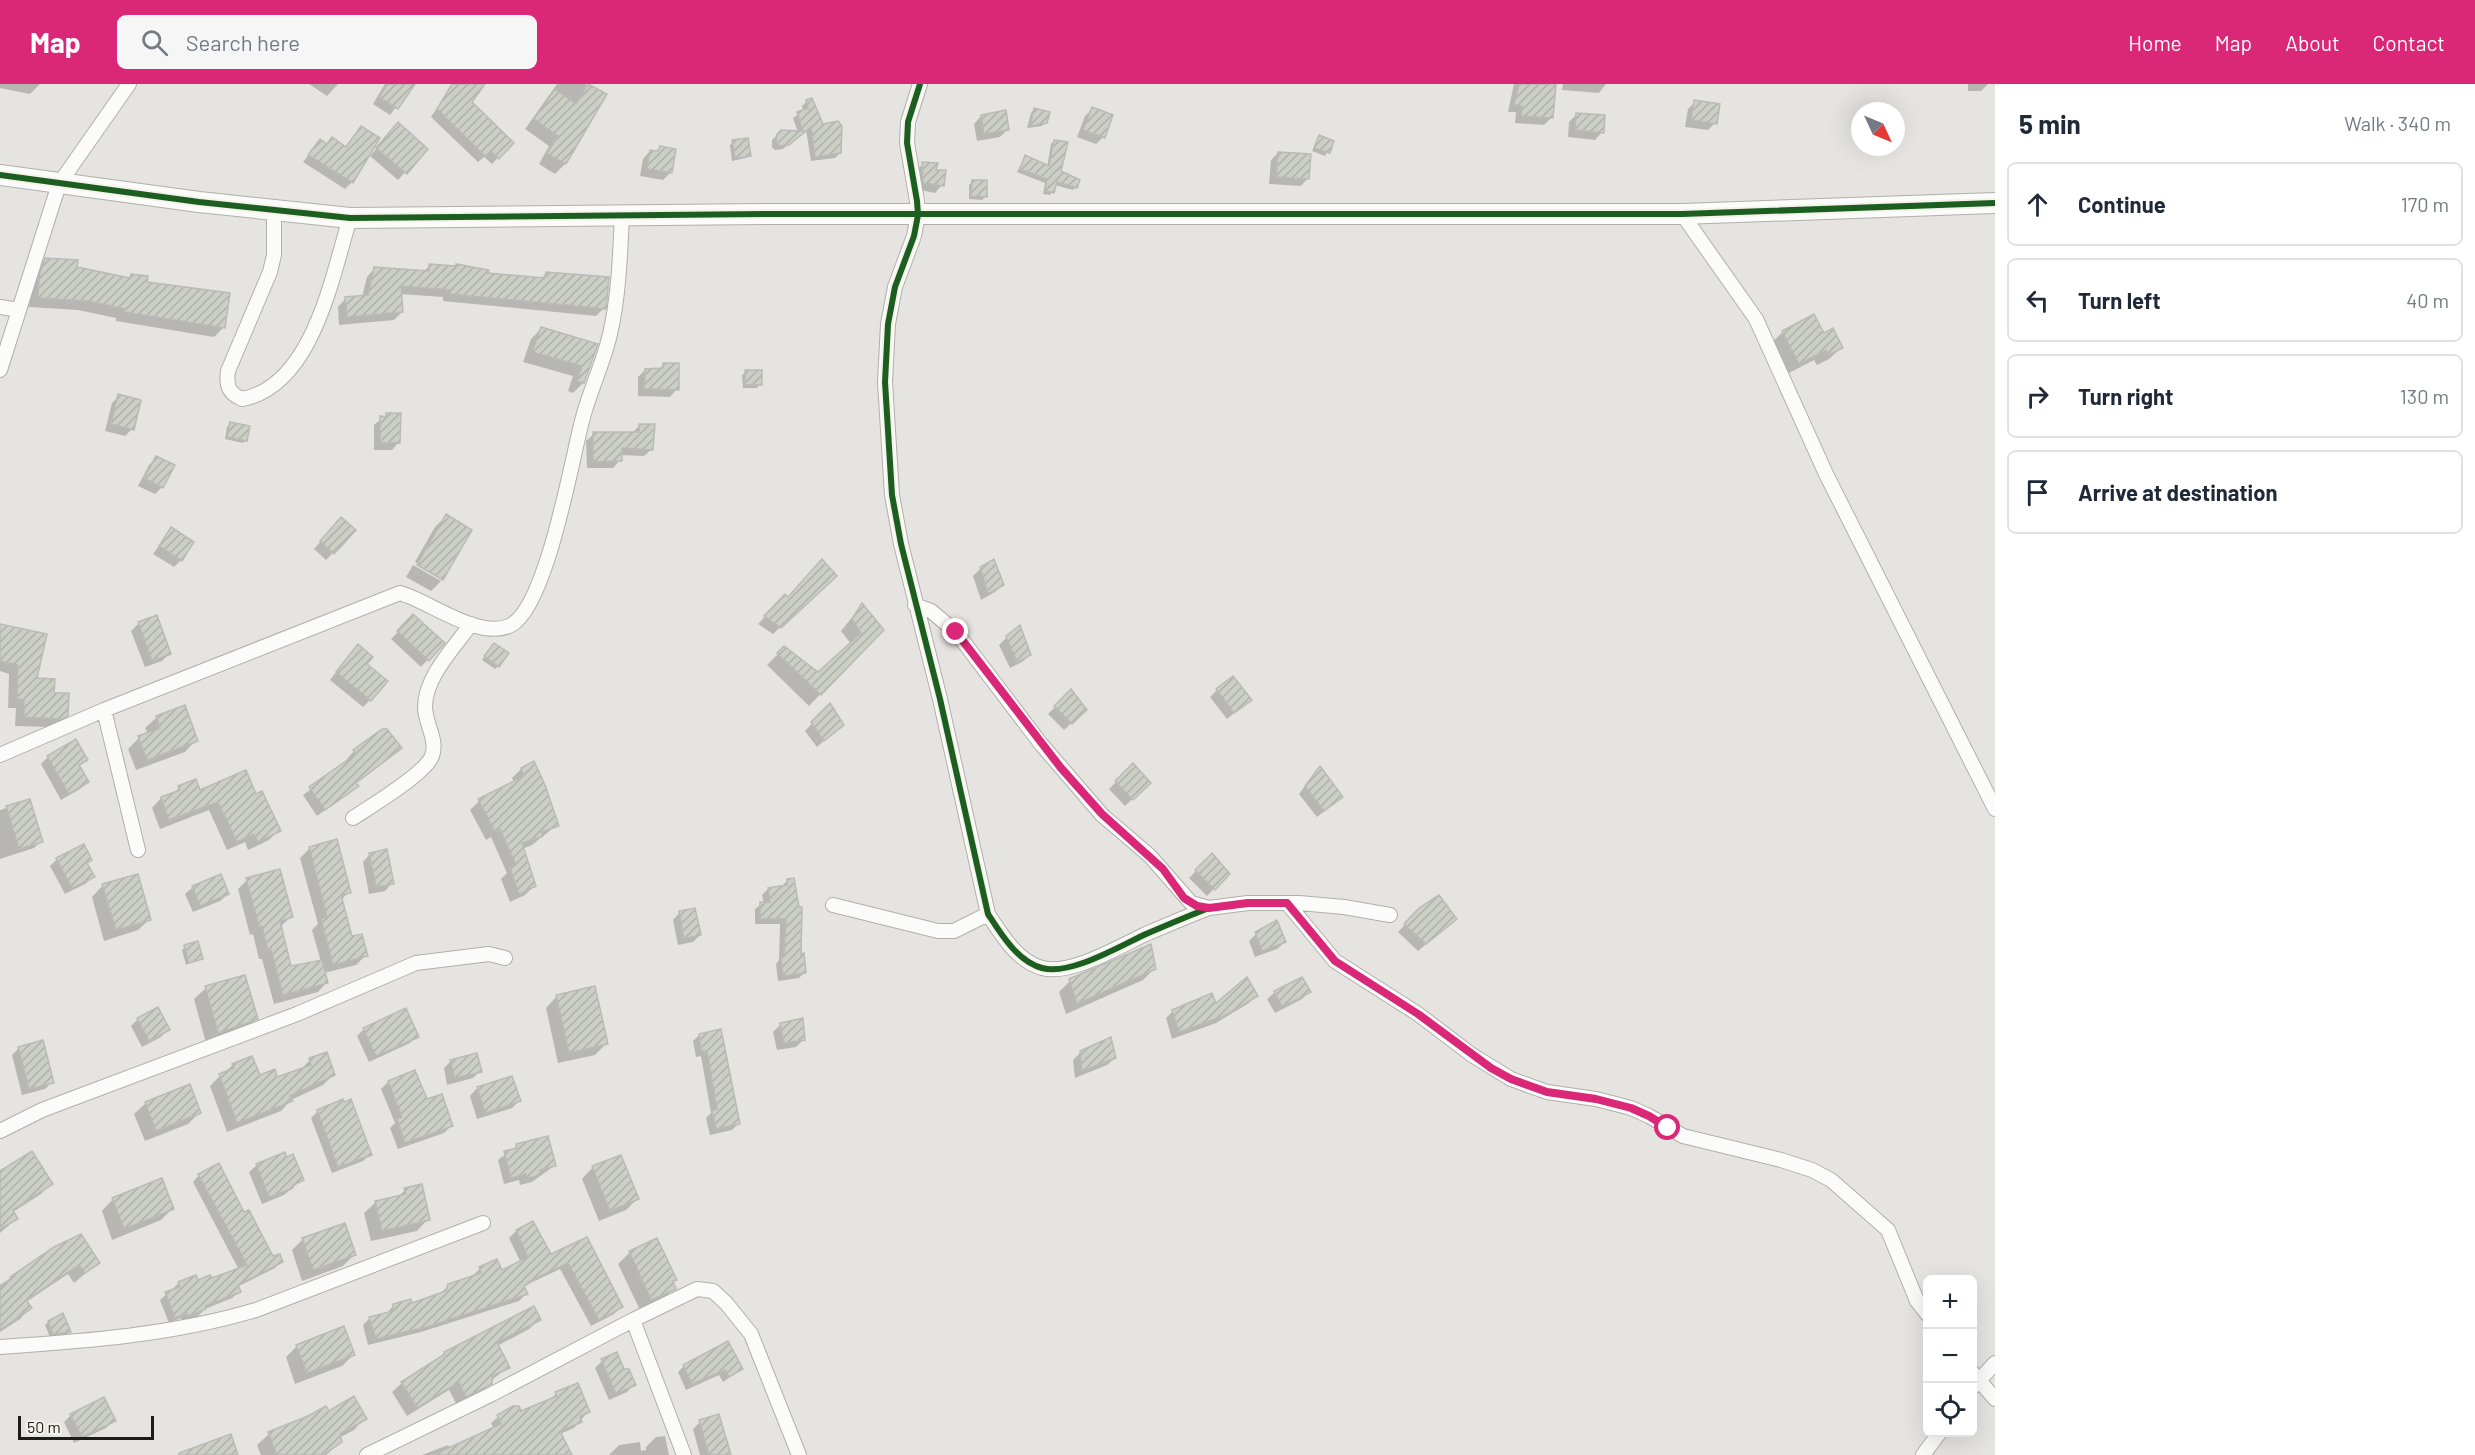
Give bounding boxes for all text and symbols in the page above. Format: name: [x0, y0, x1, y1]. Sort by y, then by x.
search box: [117, 15, 537, 69]
text: Map: [30, 25, 81, 59]
icon: search: [138, 26, 171, 59]
text: Search here: [186, 29, 300, 55]
text: Home: [2128, 30, 2182, 55]
text: Map: [2215, 30, 2252, 55]
text: About: [2285, 30, 2340, 55]
text: Contact: [2373, 30, 2445, 55]
north arrow: [1851, 102, 1905, 156]
text: 5 min: [2019, 108, 2081, 139]
text: Walk · 340 m: [2344, 111, 2451, 135]
icon: ahead: [2021, 188, 2054, 221]
text: Continue: [2078, 191, 2166, 217]
text: 170 m: [2401, 192, 2449, 216]
icon: left: [2021, 284, 2054, 317]
text: Turn left: [2078, 287, 2161, 313]
text: 40 m: [2406, 288, 2449, 312]
icon: right: [2021, 380, 2054, 413]
text: Turn right: [2078, 383, 2173, 409]
text: 130 m: [2400, 384, 2449, 408]
icon: arrive: [2021, 476, 2054, 509]
text: Arrive at destination: [2078, 479, 2277, 505]
route end: [942, 618, 968, 644]
route start: [1654, 1114, 1680, 1140]
map controls: [1923, 1275, 1977, 1437]
button: +: [1923, 1275, 1977, 1329]
button: −: [1923, 1329, 1977, 1383]
button: locate: [1923, 1383, 1977, 1437]
scale bar: [18, 1413, 154, 1440]
text: 50 m: [27, 1417, 61, 1436]

